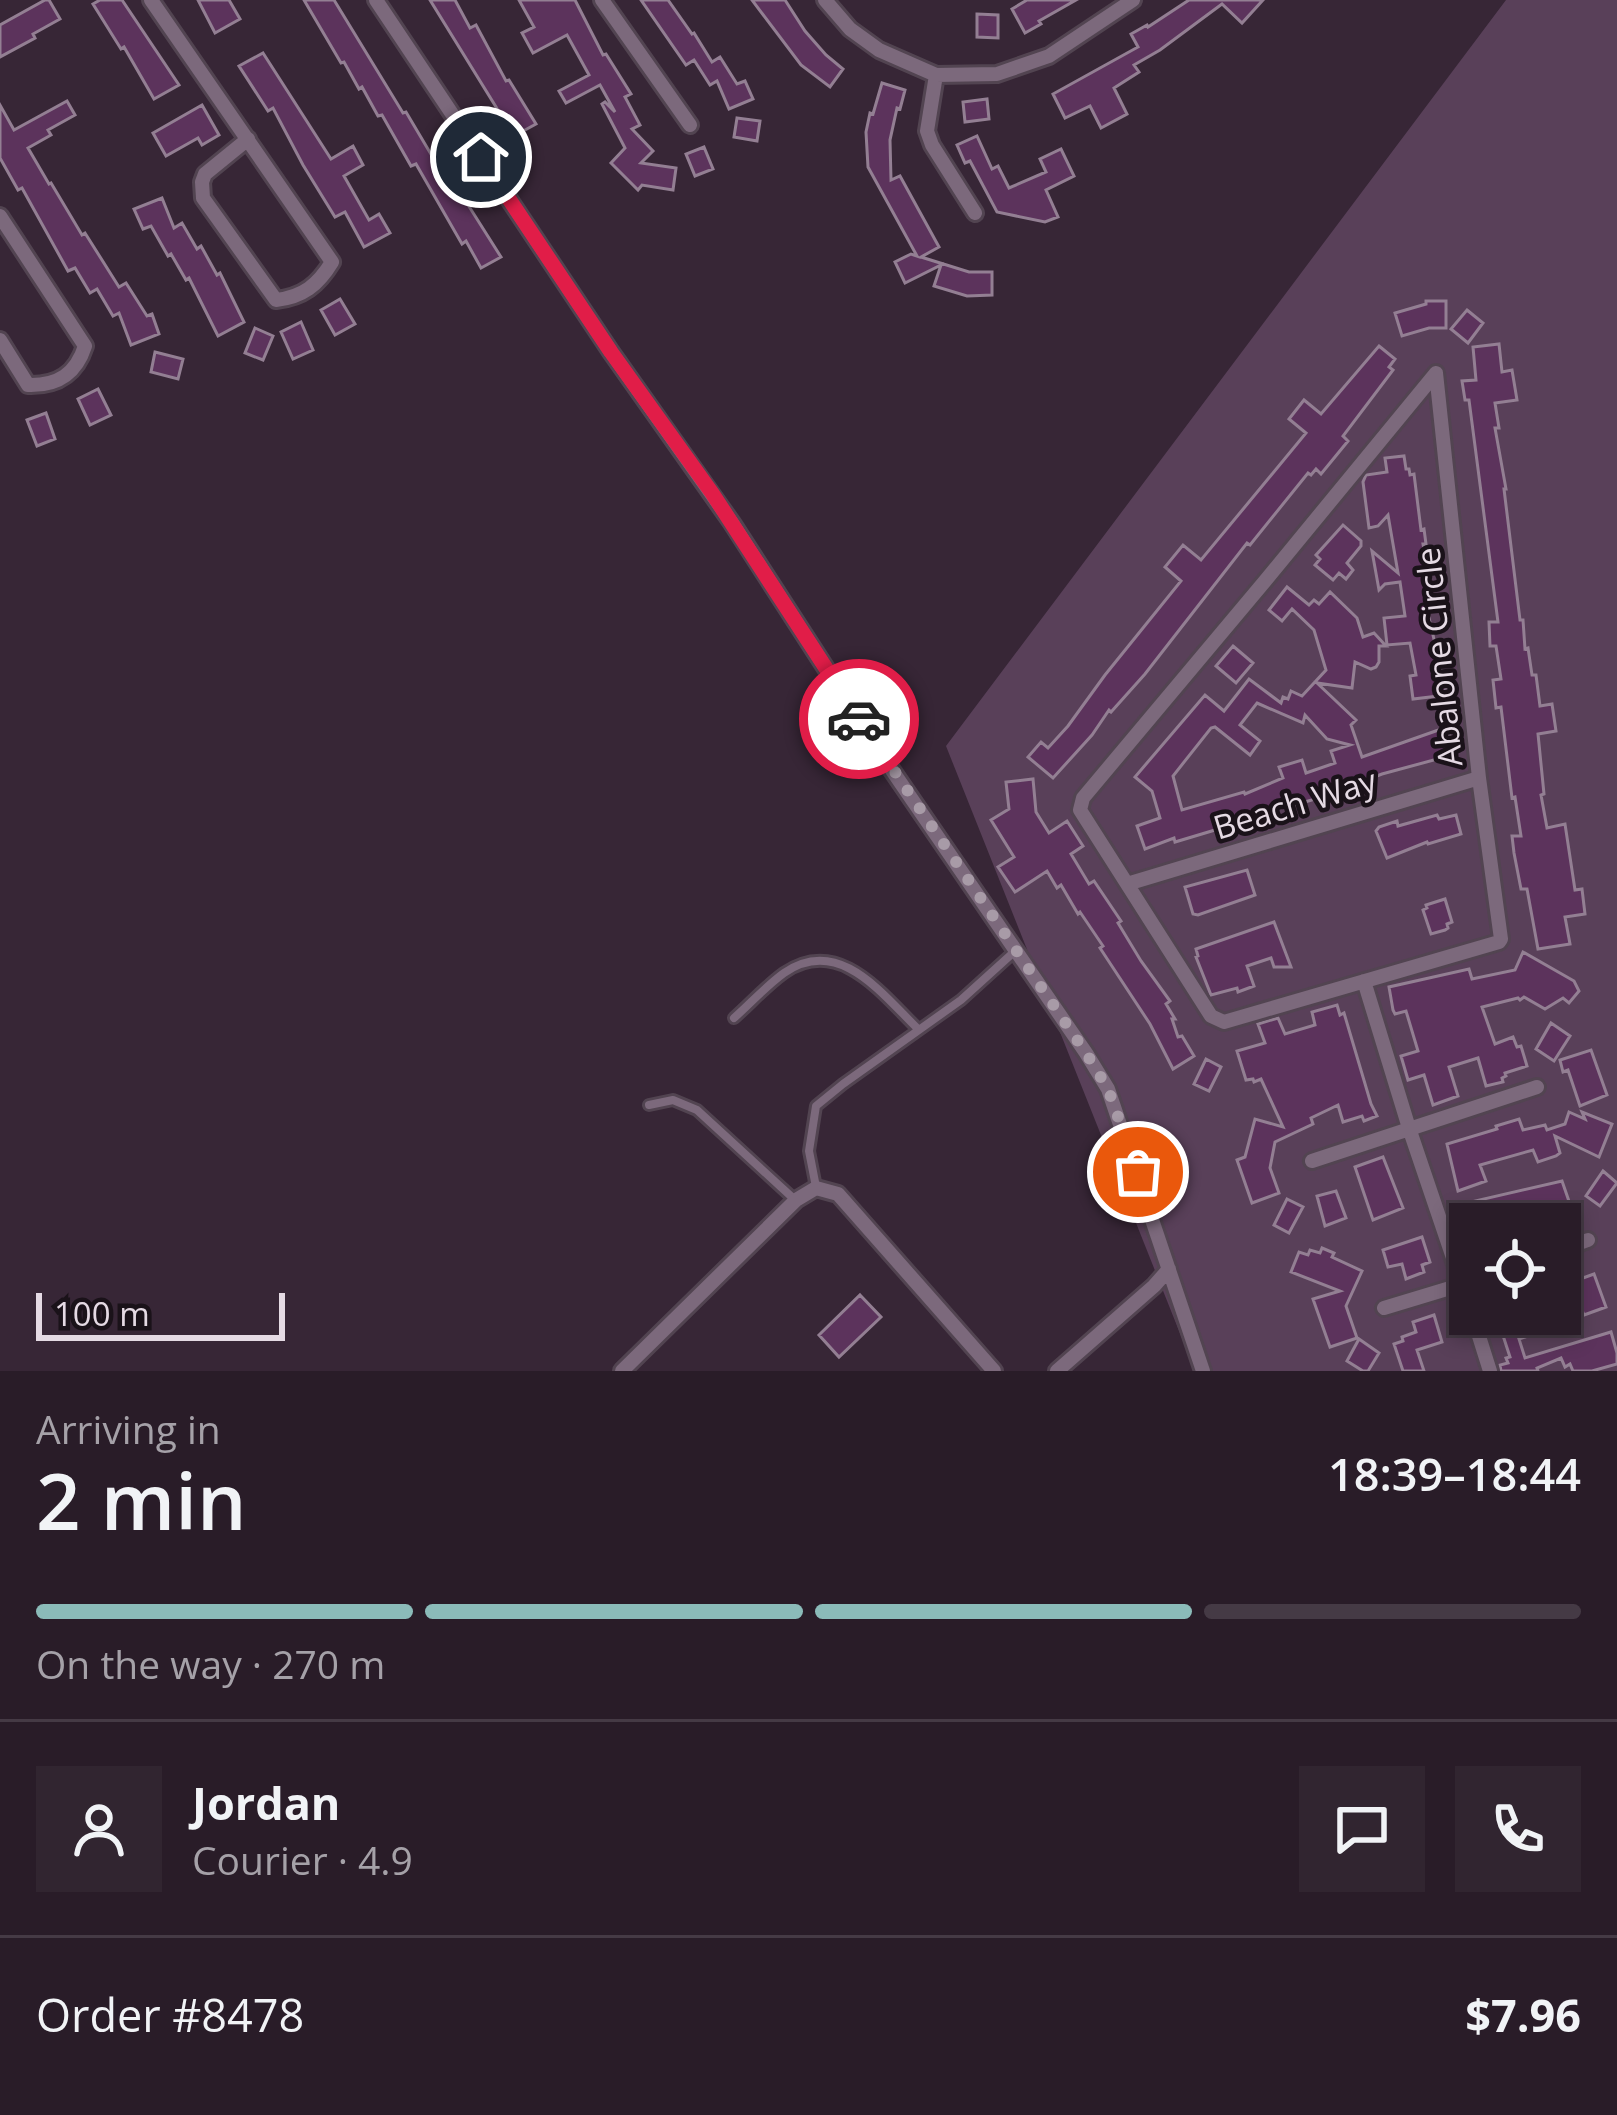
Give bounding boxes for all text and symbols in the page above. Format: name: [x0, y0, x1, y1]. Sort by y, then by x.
pin: [430, 106, 532, 208]
icon: home: [448, 124, 514, 190]
street label: Abalone Circle: [1405, 545, 1472, 769]
courier: [799, 659, 919, 779]
icon: car: [826, 686, 892, 752]
street label: Beach Way: [1208, 757, 1382, 850]
pin: [1087, 1121, 1189, 1223]
icon: bag: [1105, 1139, 1171, 1205]
map controls: [1449, 1203, 1581, 1335]
button: locate: [1449, 1203, 1581, 1335]
scale bar: [36, 1287, 285, 1340]
text: 100 m: [54, 1291, 150, 1336]
text: Arriving in: [36, 1402, 221, 1455]
text: 18:39–18:44: [1328, 1443, 1581, 1504]
text: 2 min: [36, 1447, 247, 1553]
text: On the way · 270 m: [36, 1637, 385, 1690]
button: person: [36, 1766, 162, 1892]
button: chat: [1299, 1766, 1425, 1892]
button: phone: [1455, 1766, 1581, 1892]
text: Jordan: [192, 1772, 340, 1833]
text: Courier · 4.9: [192, 1833, 413, 1886]
text: Order #8478: [36, 1984, 304, 2045]
text: $7.96: [1465, 1984, 1581, 2045]

